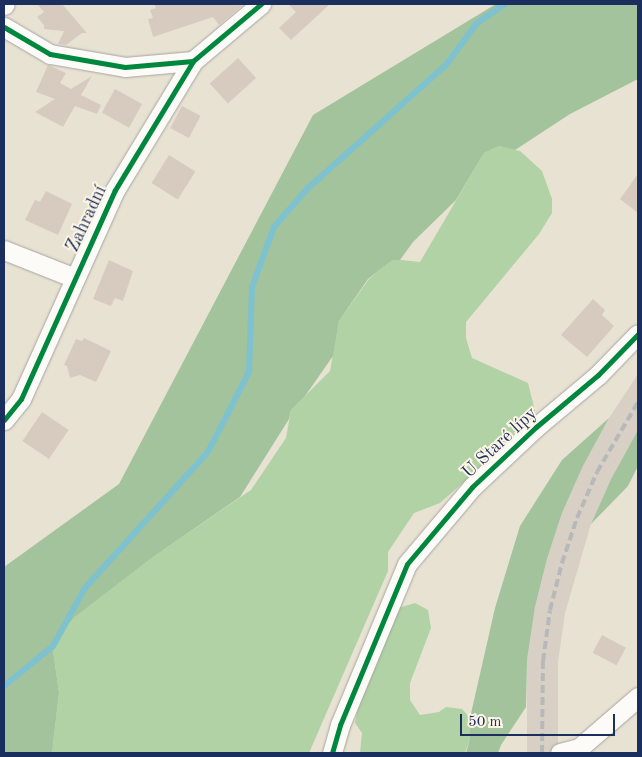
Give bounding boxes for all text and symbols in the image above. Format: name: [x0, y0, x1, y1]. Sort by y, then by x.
street label: Zahradní: [62, 182, 112, 256]
street label: U Staré lípy: [458, 403, 542, 483]
scale bar: [462, 704, 617, 736]
text: 50 m: [468, 715, 502, 730]

